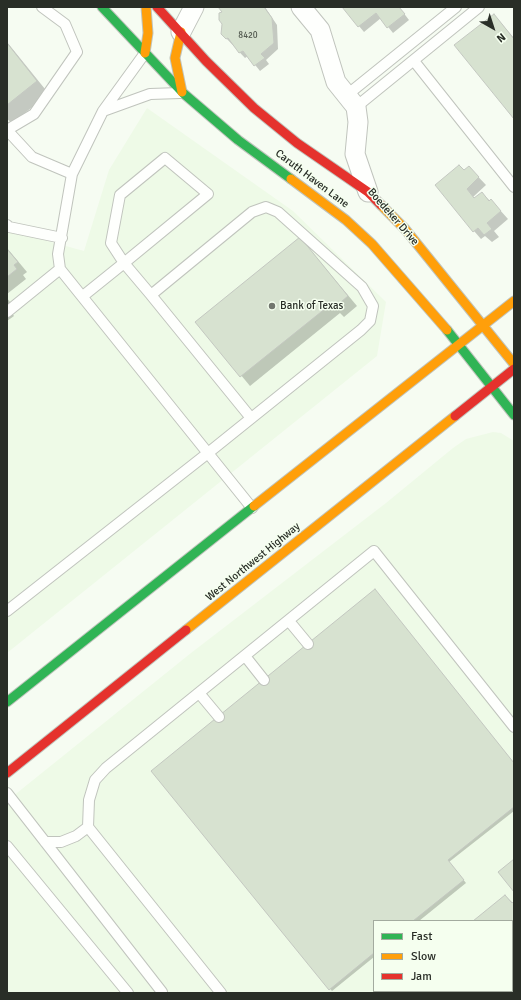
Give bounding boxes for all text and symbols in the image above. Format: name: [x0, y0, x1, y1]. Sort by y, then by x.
north arrow: [473, 8, 513, 48]
text: N: [494, 30, 508, 45]
house number: 8420: [238, 31, 258, 41]
street label: Caruth Haven Lane: [273, 147, 351, 211]
street label: Boedeker Drive: [365, 186, 421, 248]
place label: Bank of Texas: [280, 299, 343, 313]
marker: Bank of Texas: [267, 301, 277, 311]
street label: West Northwest Highway: [203, 520, 303, 604]
legend: [373, 920, 513, 992]
text: Fast: [411, 929, 432, 944]
text: Slow: [411, 949, 436, 964]
text: Jam: [411, 969, 432, 984]

